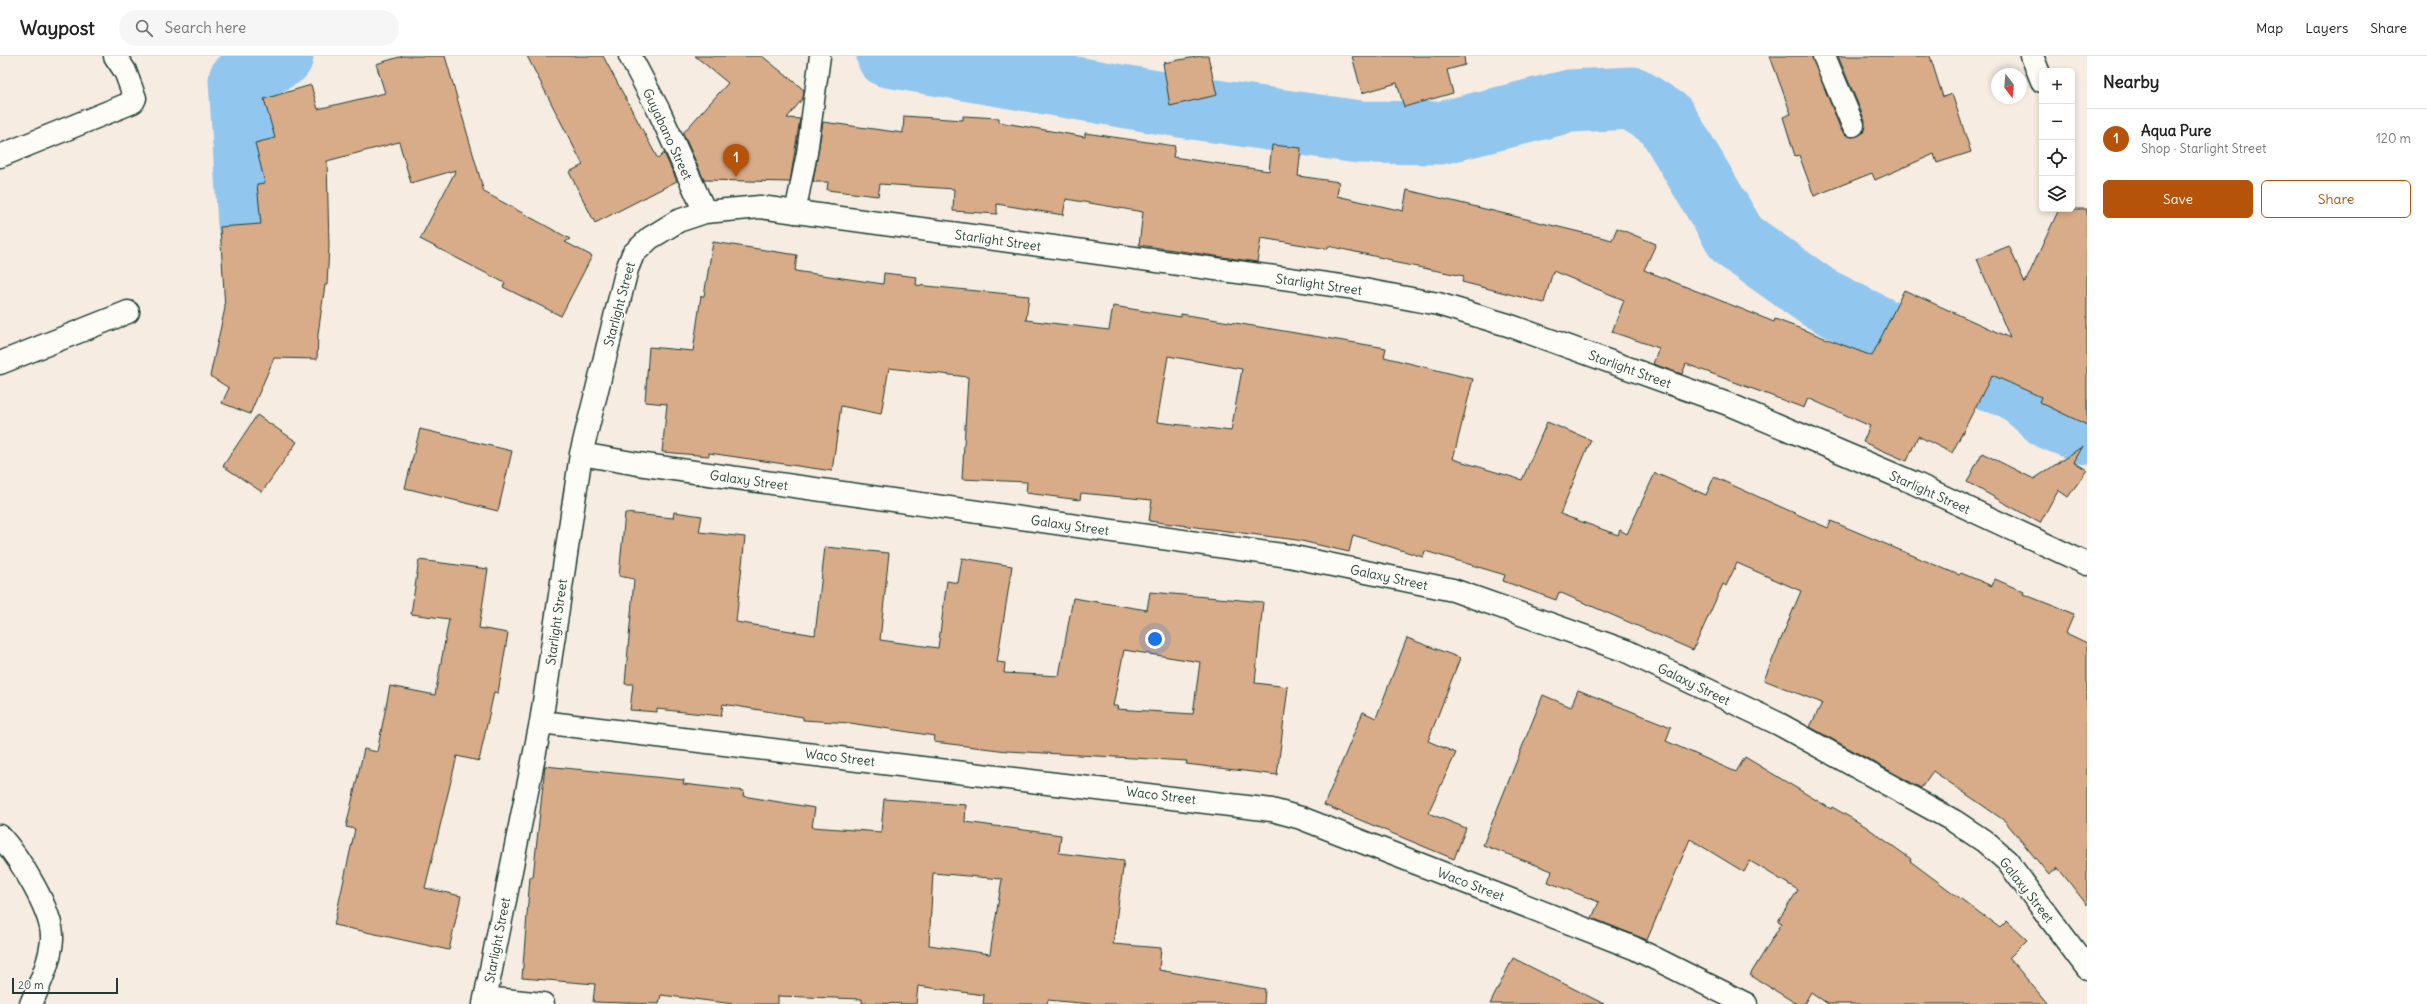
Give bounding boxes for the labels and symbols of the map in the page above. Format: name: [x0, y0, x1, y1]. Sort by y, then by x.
north arrow: [1991, 68, 2027, 104]
street label: Guyabano Street: [639, 86, 696, 183]
pin: 1: [723, 144, 749, 177]
street label: Starlight Street: [954, 226, 1043, 255]
street label: Starlight Street: [600, 259, 639, 348]
street label: Starlight Street: [1275, 270, 1364, 299]
street label: Starlight Street: [1586, 347, 1674, 393]
street label: Galaxy Street: [709, 467, 790, 494]
street label: Starlight Street: [1887, 467, 1973, 518]
street label: Galaxy Street: [1030, 512, 1111, 539]
street label: Galaxy Street: [1349, 561, 1430, 594]
street label: Starlight Street: [542, 577, 571, 666]
your location: [1145, 629, 1165, 649]
street label: Galaxy Street: [1655, 660, 1733, 710]
street label: Waco Street: [804, 745, 876, 770]
street label: Waco Street: [1125, 783, 1197, 808]
street label: Galaxy Street: [1996, 854, 2058, 927]
street label: Waco Street: [1435, 864, 1507, 905]
street label: Starlight Street: [481, 895, 514, 984]
scale bar: [12, 976, 118, 995]

